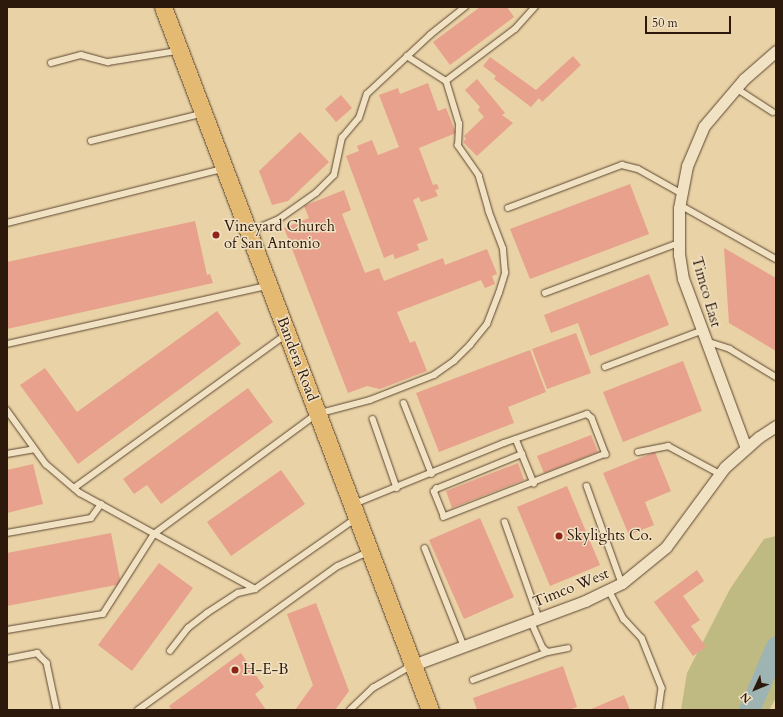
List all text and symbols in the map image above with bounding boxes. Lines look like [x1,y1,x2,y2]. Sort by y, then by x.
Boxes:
scale bar [647,8,733,34]
text: 50 m [652,15,678,31]
place label: Vineyard Church of San Antonio [224,217,335,252]
marker: Vineyard Church of San Antonio [211,230,221,240]
street label: Timco East [687,255,725,329]
street label: Bandera Road [273,314,321,404]
place label: Skylights Co. [567,527,652,545]
marker: Skylights Co. [554,531,564,541]
street label: Timco West [531,565,611,611]
place label: H-E-B [243,661,288,679]
marker: H-E-B [230,665,240,675]
north arrow [735,669,775,709]
text: N [737,689,755,706]

